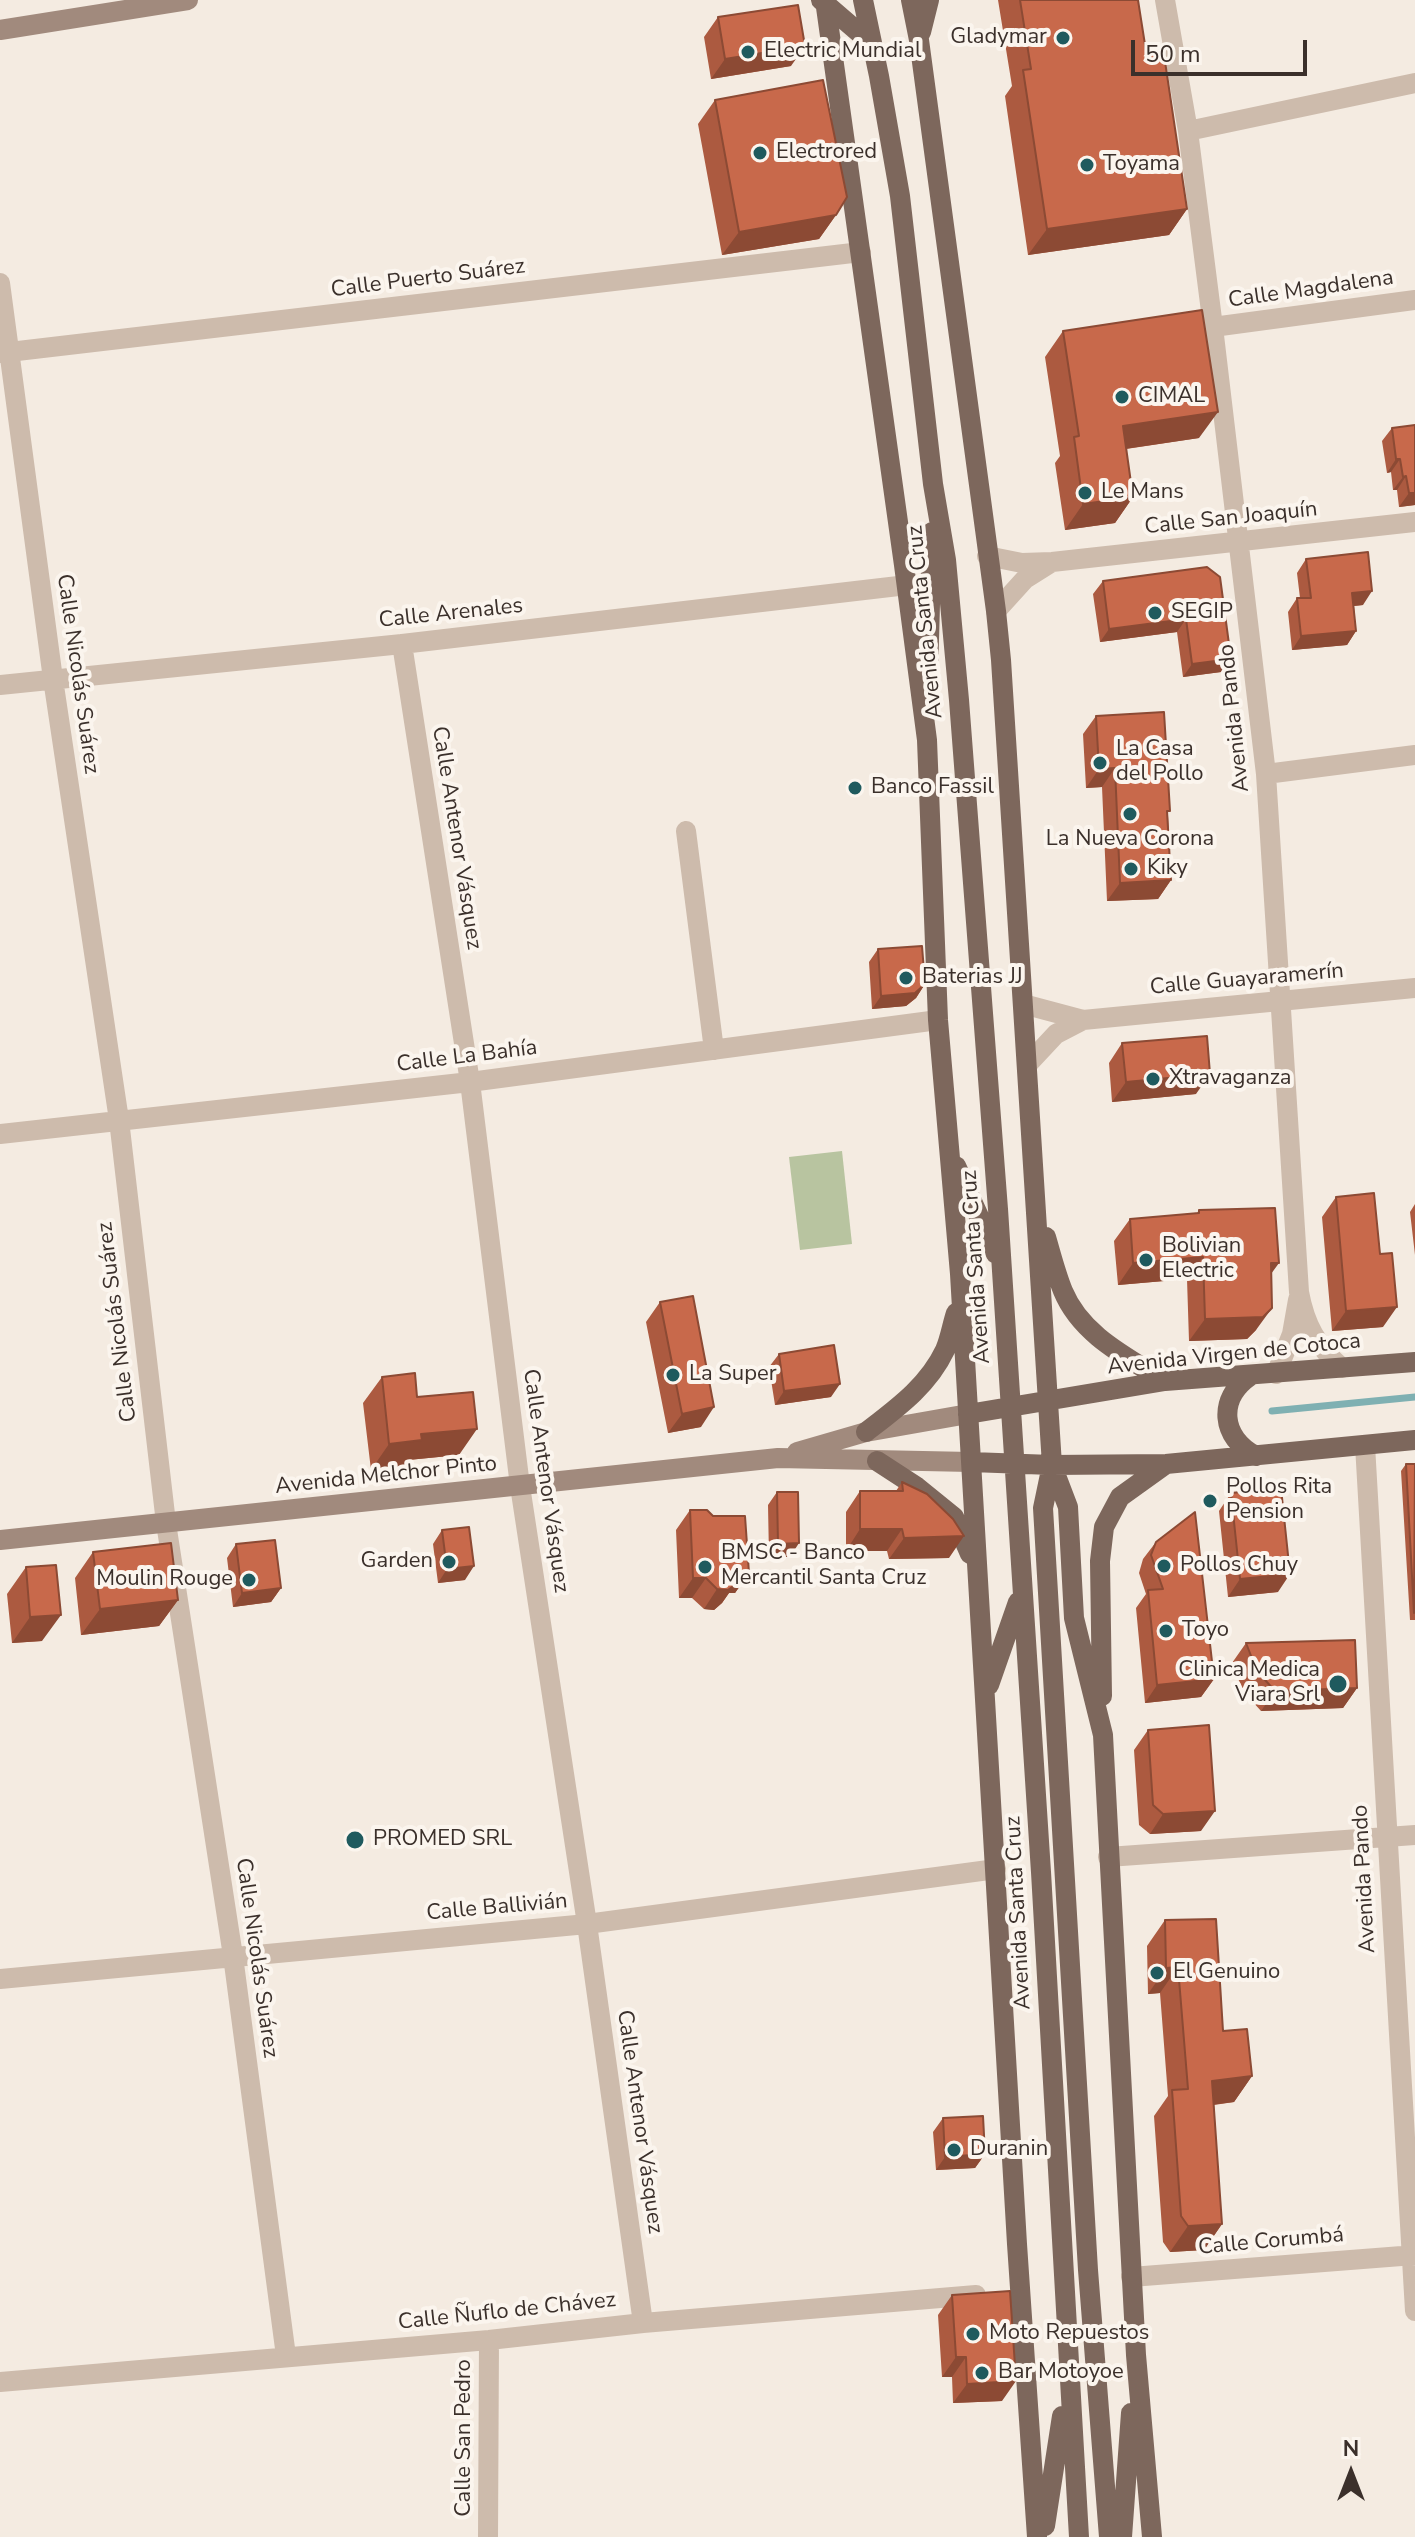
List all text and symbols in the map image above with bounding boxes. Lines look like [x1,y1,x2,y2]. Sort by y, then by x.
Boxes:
scale bar [1135,24,1311,74]
place label: Gladymar [950,25,1047,51]
marker: Gladymar [1054,29,1072,47]
text: 50 m [1145,38,1201,70]
place label: Electric Mundial [764,39,921,65]
marker: Electric Mundial [739,43,757,61]
place label: Electrored [776,140,877,166]
marker: Electrored [751,144,769,162]
place label: Toyama [1103,152,1180,178]
marker: Toyama [1078,156,1096,174]
street label: Calle Puerto Suárez [329,254,527,304]
street label: Calle Magdalena [1227,265,1395,315]
place label: CIMAL [1138,384,1205,410]
marker: CIMAL [1113,388,1131,406]
place label: Le Mans [1101,480,1184,506]
marker: Le Mans [1076,484,1094,502]
street label: Calle San Joaquín [1143,497,1319,541]
street label: Avenida Santa Cruz [903,524,949,720]
street label: Calle Nicolás Suárez [50,572,104,776]
street label: Calle Arenales [378,593,524,635]
place label: SEGIP [1171,600,1233,626]
marker: SEGIP [1146,604,1164,622]
street label: Avenida Pando [1214,643,1256,793]
street label: Calle Antenor Vásquez [425,725,487,951]
place label: La Casa del Pollo [1116,737,1204,788]
marker: La Casa del Pollo [1091,754,1109,772]
place label: Banco Fassil [871,775,994,801]
marker: Banco Fassil [846,779,864,797]
marker: La Nueva Corona [1121,805,1139,823]
place label: La Nueva Corona [1046,827,1214,853]
place label: Kiky [1147,856,1188,882]
marker: Kiky [1122,860,1140,878]
street label: Calle Guayaramerín [1149,958,1345,1002]
place label: Baterias JJ [922,965,1023,991]
marker: Baterias JJ [897,969,915,987]
street label: Calle La Bahía [395,1035,539,1079]
place label: Xtravaganza [1169,1066,1291,1092]
marker: Xtravaganza [1144,1070,1162,1088]
street label: Avenida Santa Cruz [957,1169,997,1365]
street label: Calle Nicolás Suárez [93,1220,143,1424]
place label: Bolivian Electric [1162,1234,1241,1286]
marker: Bolivian Electric [1137,1251,1155,1269]
street label: Avenida Virgen de Cotoca [1106,1329,1362,1381]
place label: La Super [689,1362,777,1388]
marker: La Super [664,1366,682,1384]
street label: Calle Antenor Vásquez [516,1367,574,1595]
street label: Avenida Melchor Pinto [274,1451,498,1501]
place label: Pollos Rita Pension [1226,1475,1332,1526]
marker: Pollos Rita Pension [1201,1492,1219,1510]
place label: BMSC - Banco Mercantil Santa Cruz [721,1541,926,1592]
place label: Garden [361,1549,433,1575]
marker: Garden [440,1553,458,1571]
place label: Pollos Chuy [1180,1553,1298,1579]
marker: Pollos Chuy [1155,1557,1173,1575]
marker: BMSC - Banco Mercantil Santa Cruz [696,1558,714,1576]
place label: Moulin Rouge [96,1567,233,1593]
marker: Moulin Rouge [240,1571,258,1589]
place label: Toyo [1182,1618,1229,1644]
marker: Toyo [1157,1622,1175,1640]
place label: Clinica Medica Viara Srl [1178,1658,1320,1710]
marker: Clinica Medica Viara Srl [1327,1673,1349,1695]
street label: Avenida Pando [1348,1804,1382,1954]
street label: Avenida Santa Cruz [1001,1815,1037,2011]
place label: PROMED SRL [373,1827,512,1853]
marker: PROMED SRL [344,1829,366,1851]
street label: Calle Nicolás Suárez [229,1856,283,2060]
street label: Calle Ballivián [425,1889,569,1927]
place label: El Genuino [1173,1960,1280,1986]
marker: El Genuino [1148,1964,1166,1982]
street label: Calle Antenor Vásquez [610,2008,668,2236]
place label: Duranin [970,2137,1048,2163]
marker: Duranin [945,2141,963,2159]
street label: Calle Corumbá [1197,2222,1345,2262]
street label: Calle Ñuflo de Chávez [397,2287,617,2337]
place label: Moto Repuestos [989,2321,1149,2347]
marker: Moto Repuestos [964,2325,982,2343]
street label: Calle San Pedro [452,2359,478,2517]
place label: Bar Motoyoe [998,2360,1124,2386]
marker: Bar Motoyoe [973,2364,991,2382]
north arrow [1311,2433,1391,2513]
text: N [1343,2434,1359,2464]

